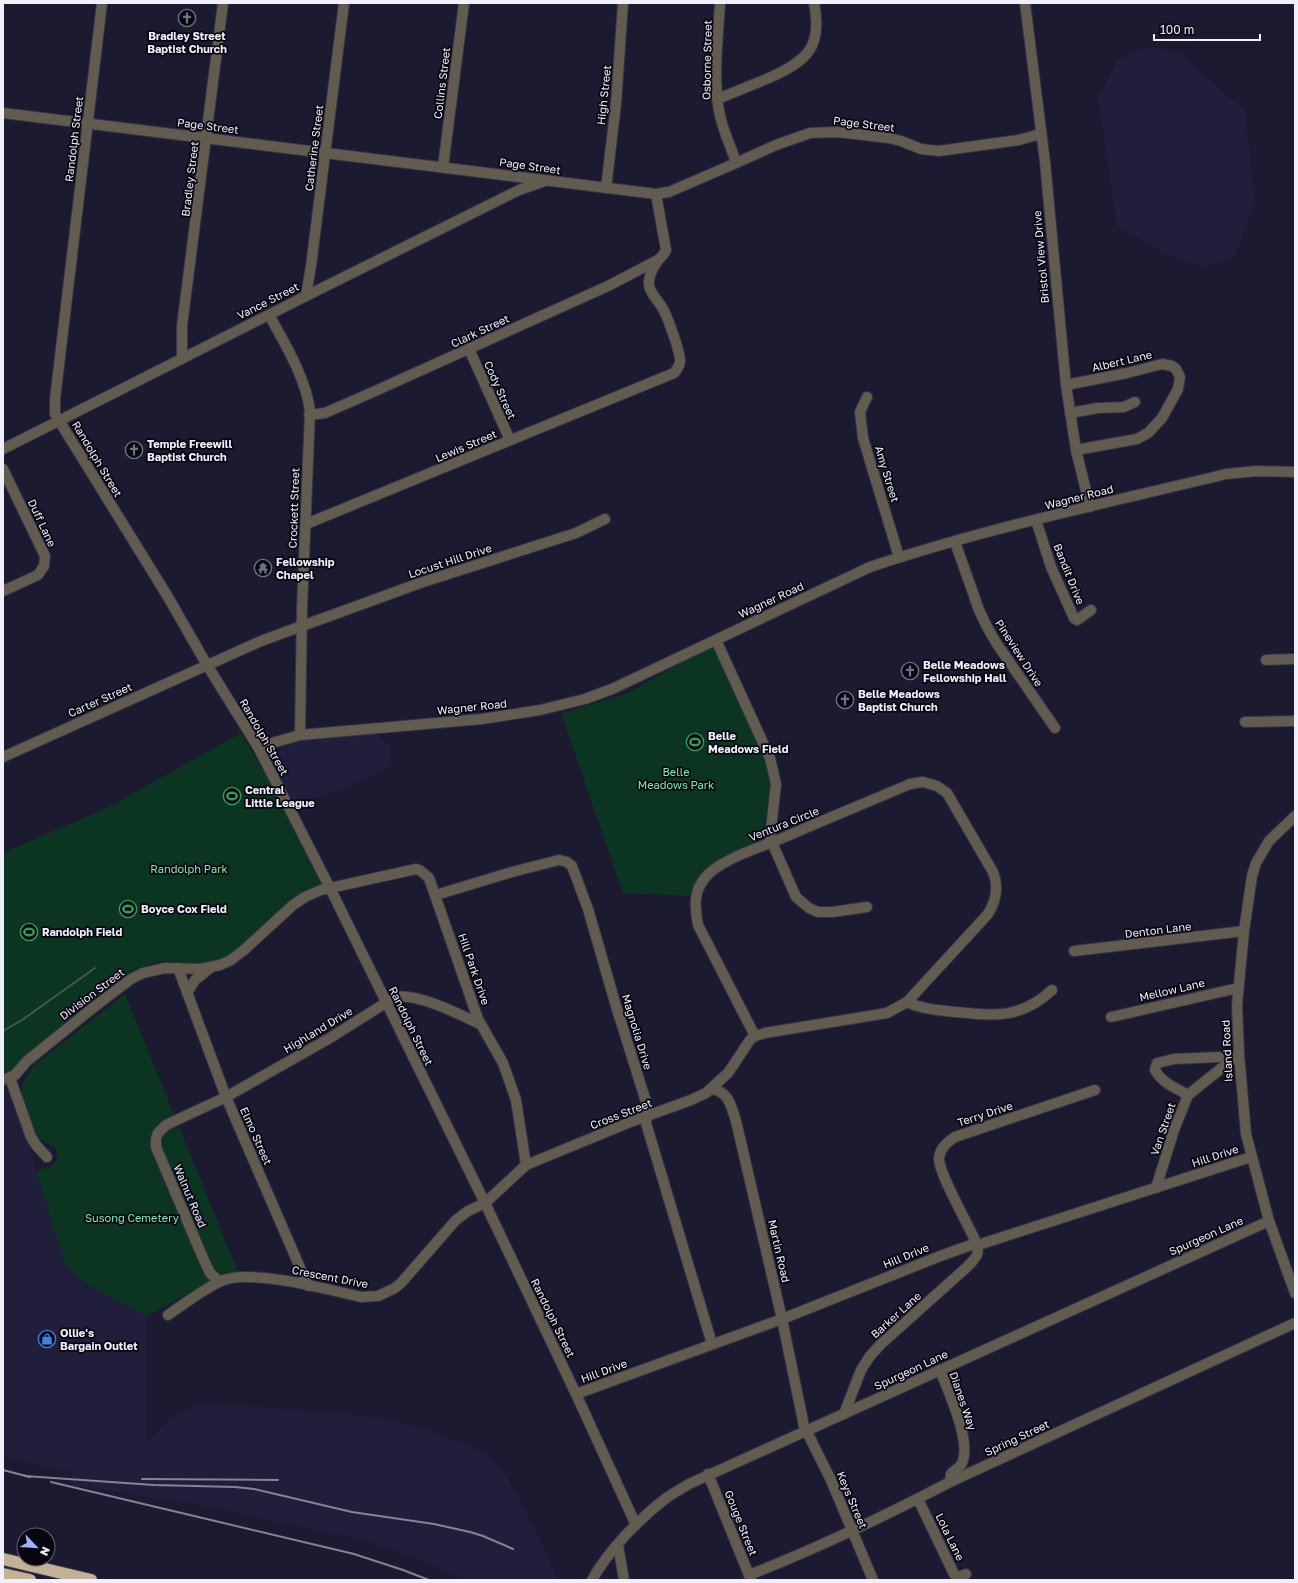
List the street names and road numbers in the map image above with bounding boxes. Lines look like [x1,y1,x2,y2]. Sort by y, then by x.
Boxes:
street label: Osborne Street [699,20,714,100]
street label: Collins Street [431,46,452,119]
street label: High Street [594,64,613,126]
street label: Randolph Street [62,95,85,182]
street label: Catherine Street [302,104,325,192]
street label: Page Street [833,113,896,134]
street label: Page Street [177,115,240,136]
street label: Bradley Street [178,141,201,217]
street label: Page Street [499,155,562,176]
street label: Bristol View Drive [1030,210,1051,304]
street label: Vance Street [235,279,301,322]
street label: Clark Street [448,311,511,350]
street label: Albert Lane [1091,347,1153,374]
street label: Cody Street [482,359,519,421]
street label: Randolph Street [70,419,125,499]
street label: Lewis Street [433,427,498,464]
street label: Amy Street [873,444,902,504]
street label: Crockett Street [286,467,301,549]
street label: Wagner Road [1043,482,1115,511]
street label: Duff Lane [26,497,59,549]
street label: Locust Hill Drive [407,541,493,580]
street label: Bandit Drive [1051,541,1088,606]
street label: Wagner Road [736,579,805,620]
street label: Pineview Drive [993,617,1046,689]
street label: Carter Street [66,680,134,719]
street label: Randolph Street [237,696,292,777]
street label: Wagner Road [436,696,508,717]
street label: Ventura Circle [747,804,821,843]
street label: Denton Lane [1124,919,1192,940]
street label: Hill Park Drive [456,931,493,1006]
street label: Division Street [57,965,126,1022]
street label: Mellow Lane [1138,976,1206,1003]
street label: Randolph Street [387,984,436,1067]
street label: Magnolia Drive [620,992,655,1071]
street label: Highland Drive [281,1004,355,1055]
street label: Island Road [1218,1020,1235,1082]
street label: Cross Street [588,1096,654,1131]
street label: Terry Drive [956,1098,1014,1129]
street label: Van Street [1147,1101,1178,1157]
street label: Elmo Street [238,1105,275,1167]
street label: Hill Drive [1190,1142,1240,1169]
street label: Walnut Road [171,1162,210,1229]
street label: Spurgeon Lane [1167,1213,1245,1258]
street label: Martin Road [766,1218,793,1284]
street label: Hill Drive [881,1240,931,1271]
street label: Crescent Drive [291,1263,369,1290]
street label: Randolph Street [529,1276,578,1359]
street label: Barker Lane [868,1289,923,1341]
street label: Spurgeon Lane [872,1347,950,1392]
street label: Hill Drive [579,1356,629,1385]
street label: Dianes Way [947,1370,980,1432]
street label: Spring Street [982,1417,1051,1458]
street label: Keys Street [835,1469,870,1530]
street label: Gouge Street [722,1488,761,1557]
street label: Lola Lane [933,1511,967,1563]

